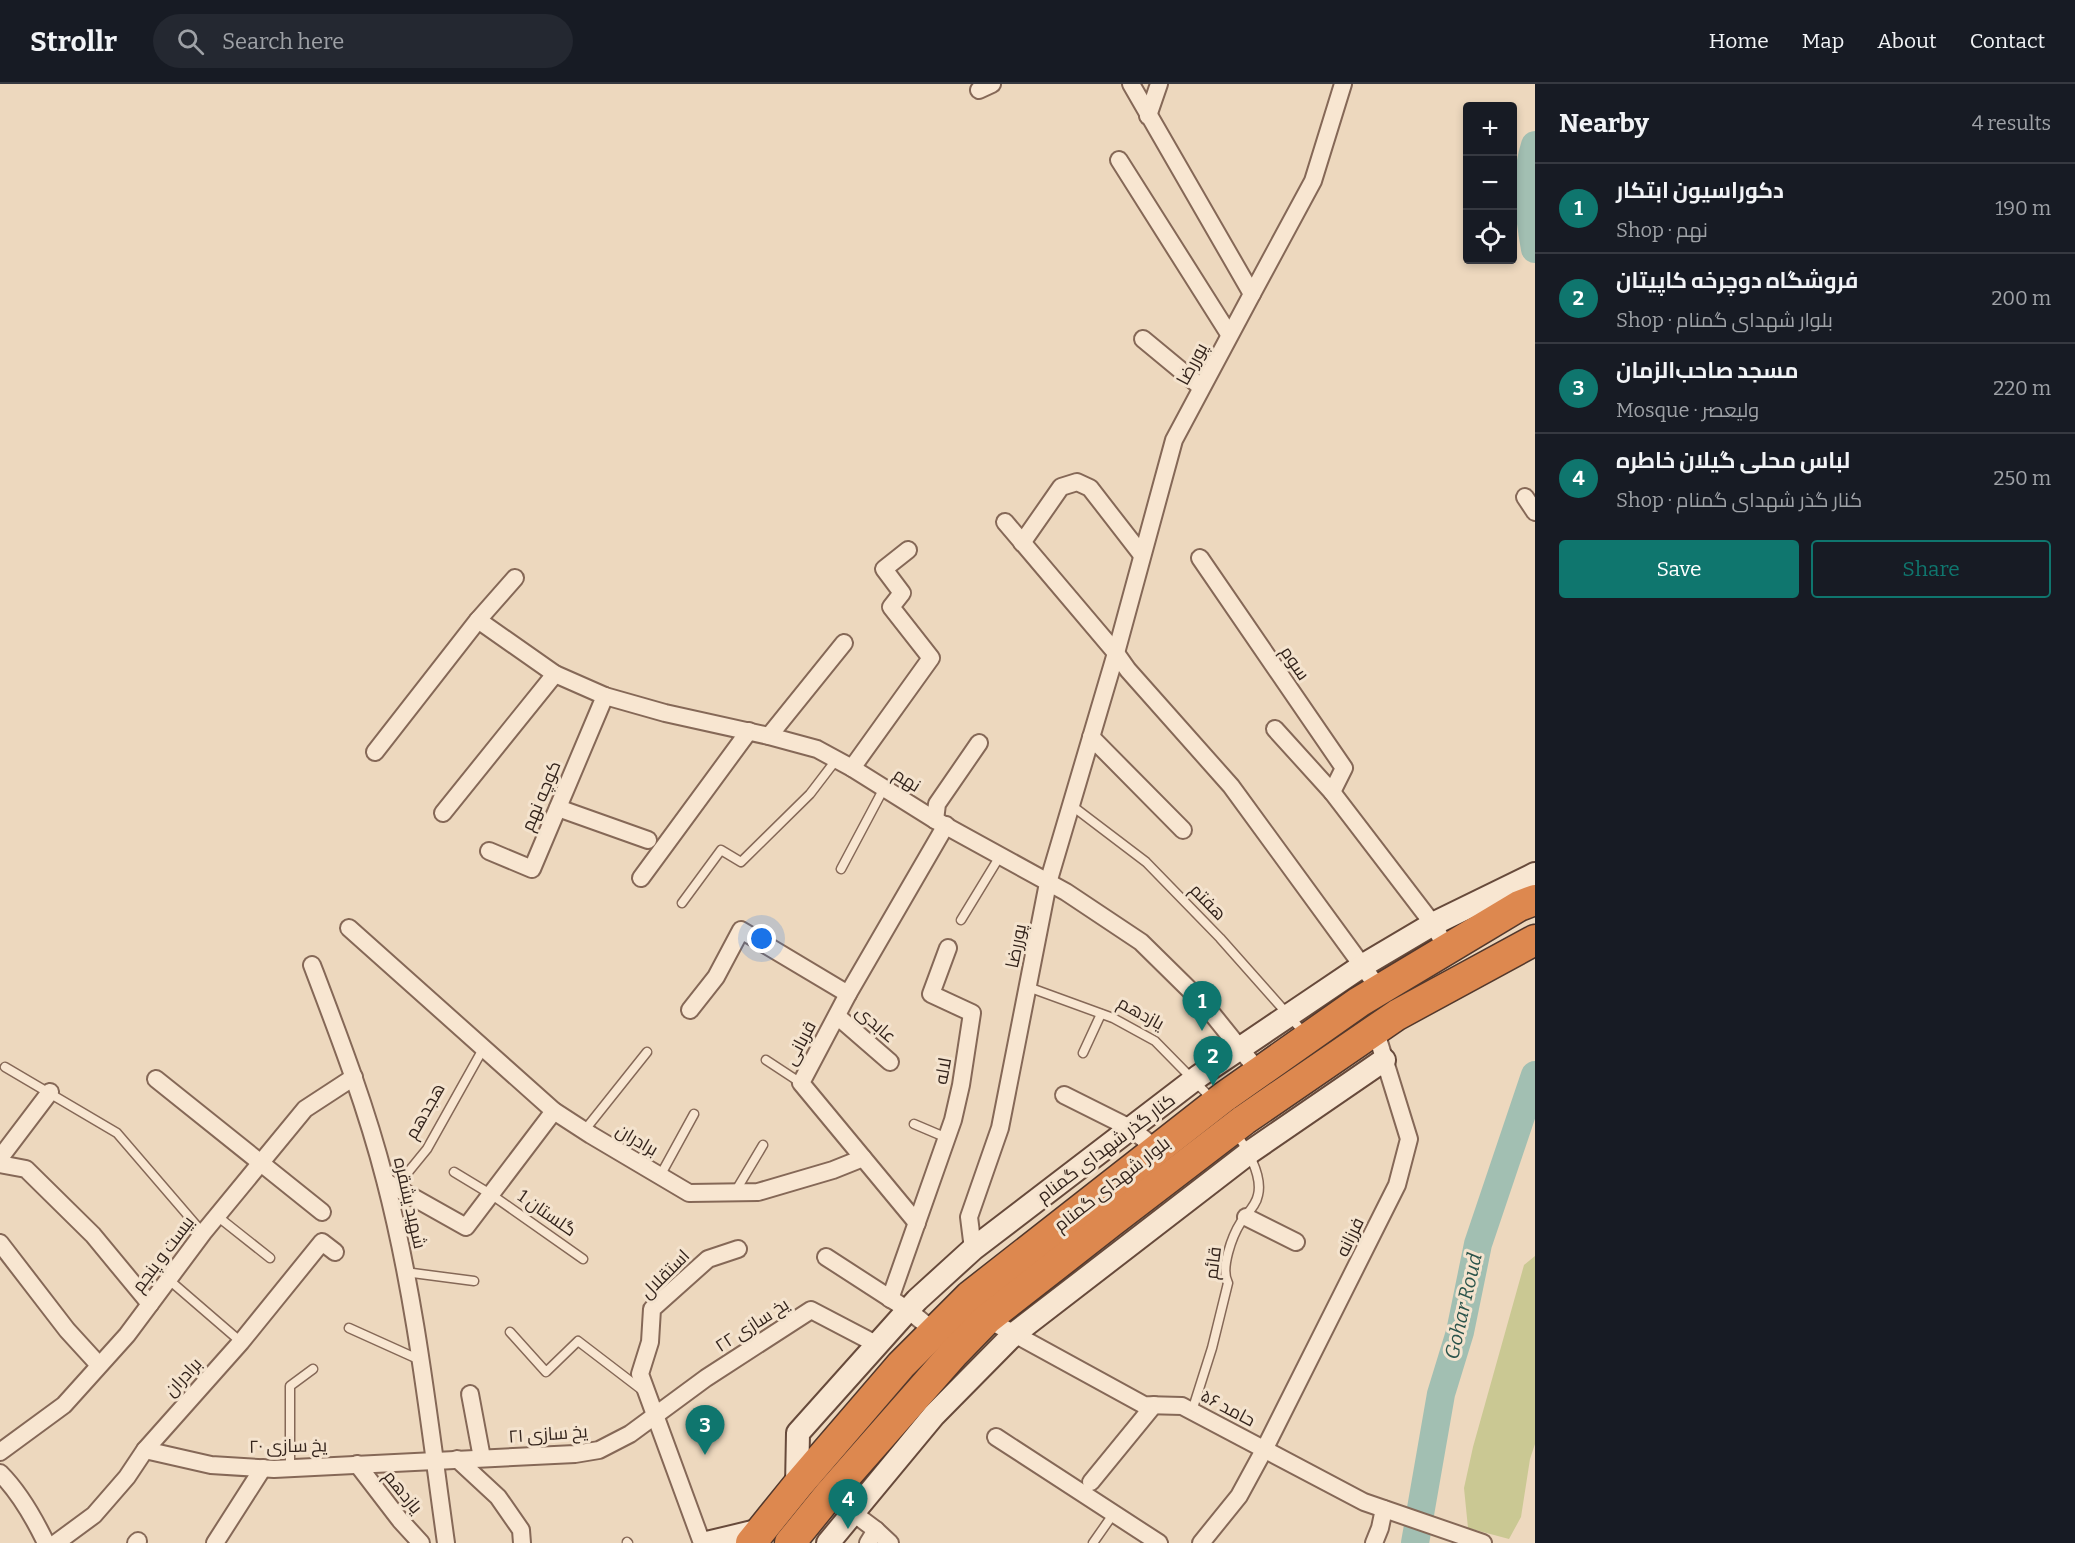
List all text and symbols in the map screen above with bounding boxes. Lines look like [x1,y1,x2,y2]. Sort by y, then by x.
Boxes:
search box [153,14,573,68]
text: Strollr [30,25,117,58]
icon: search [174,25,207,58]
text: Search here [222,28,344,55]
text: Home [1709,28,1769,54]
text: Map [1802,28,1844,54]
text: About [1877,28,1937,54]
text: Contact [1970,28,2045,54]
map controls [1463,102,1517,264]
button: + [1463,102,1517,156]
text: Nearby [1559,108,1649,139]
text: 4 results [1972,111,2051,135]
button: − [1463,156,1517,210]
text: دکوراسیون ابتکار [1616,177,1784,204]
text: 1 [1574,196,1583,220]
text: 190 m [1995,196,2051,220]
button: locate [1463,210,1517,264]
text: Shop · نهم [1616,218,1708,242]
text: فروشگاه دوچرخه کاپیتان [1616,267,1858,294]
text: 2 [1573,286,1584,310]
text: 200 m [1991,286,2051,310]
text: Shop · بلوار شهدای گمنام [1616,308,1833,332]
street label: پوررضا [1172,339,1213,389]
text: مسجد صاحب‌الزمان [1616,357,1798,384]
text: 3 [1573,376,1584,400]
text: 220 m [1993,376,2051,400]
text: Mosque · ولیعصر [1616,398,1759,422]
text: لباس محلی گیلان خاطره [1616,447,1850,474]
text: 4 [1572,466,1585,490]
text: 250 m [1994,466,2051,490]
text: Shop · کنار گذر شهدای گمنام [1616,488,1862,512]
button: Save [1559,540,1799,598]
button: Share [1811,540,2051,598]
street label: سوم [1275,642,1314,685]
street label: کوچه نهم [516,758,567,835]
street label: نهم [889,763,925,798]
street label: هفتم [1184,879,1231,926]
street label: پوررضا [1001,922,1032,970]
your location [747,924,776,953]
pin: 1 [1182,982,1222,1031]
street label: یازدهم [1113,991,1168,1036]
street label: عابدی [851,1000,901,1048]
street label: قربانی [779,1017,821,1069]
pin: 2 [1194,1036,1232,1086]
street label: لاله [930,1056,956,1086]
street label: هجدهم [400,1079,451,1143]
street label: کنار گذر شهدای گمنام [1033,1089,1180,1208]
street label: برادران [612,1119,662,1161]
street label: بلوار شهدای گمنام [1050,1132,1175,1237]
street label: شهید یشقره [389,1155,431,1251]
street label: گلستان 1 [513,1185,581,1241]
street label: بیست و پنجم [127,1211,200,1297]
street label: فرزانه [1331,1214,1369,1260]
street label: استقلال [636,1245,694,1303]
street label: قائم [1200,1245,1227,1281]
water label: Gohar Roud [1439,1250,1487,1361]
street label: یخ سازی ۲۲ [711,1293,794,1358]
street label: برادران [160,1353,206,1401]
street label: حامد ۵۶ [1197,1385,1259,1431]
pin: 3 [686,1406,724,1455]
street label: یخ سازی ۲۱ [508,1420,589,1449]
street label: یخ سازی ۲۰ [249,1434,328,1459]
street label: یازدهم [378,1466,427,1519]
pin: 4 [828,1480,868,1529]

